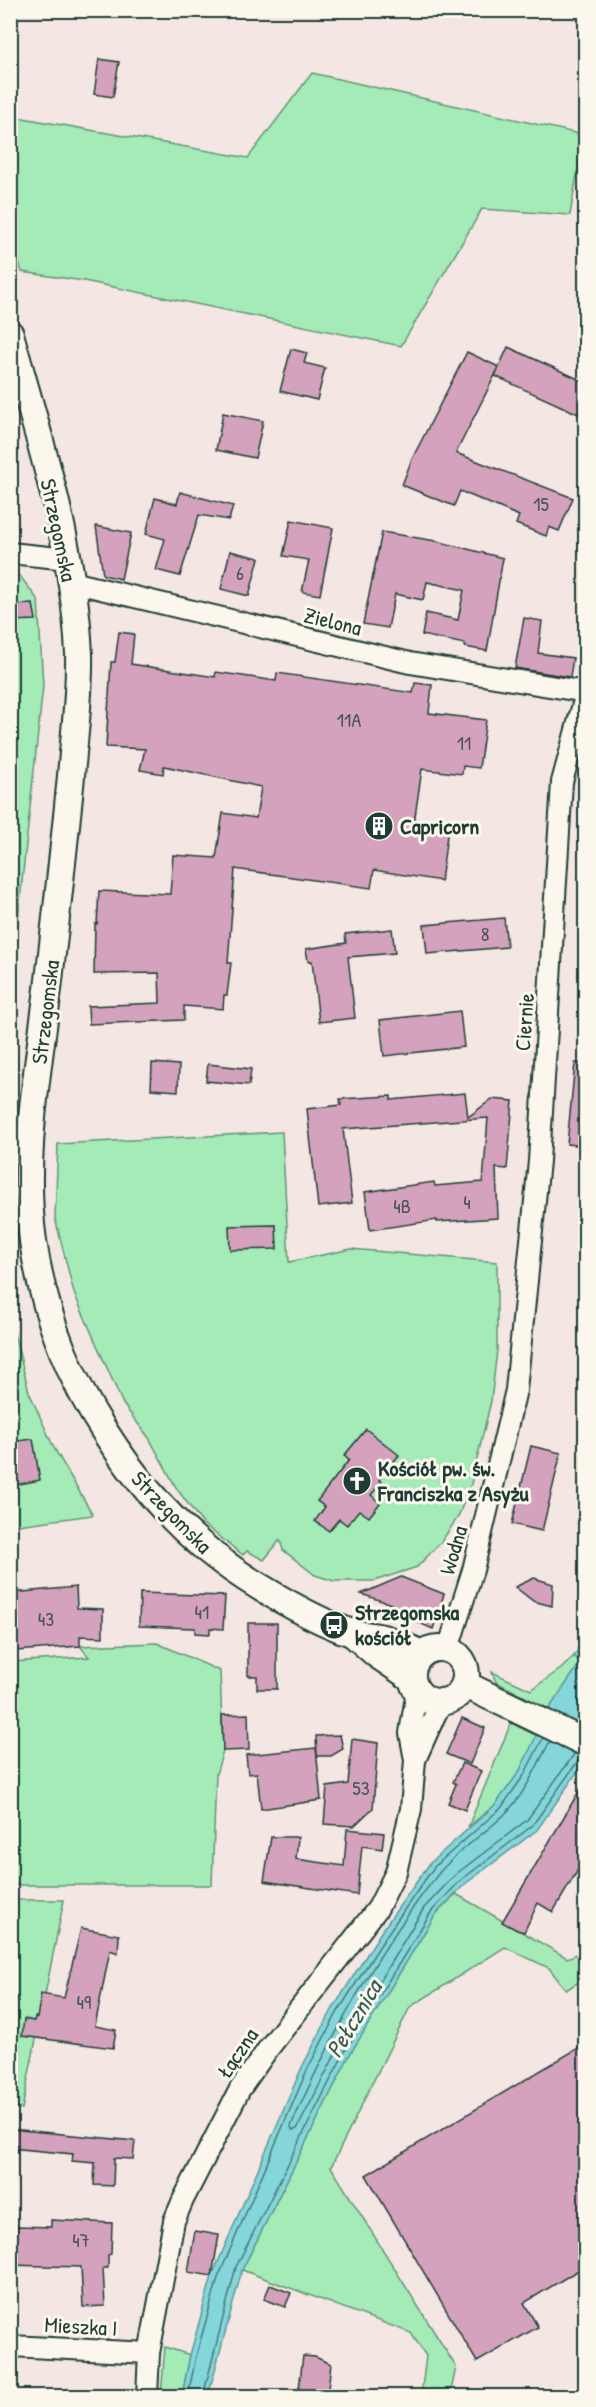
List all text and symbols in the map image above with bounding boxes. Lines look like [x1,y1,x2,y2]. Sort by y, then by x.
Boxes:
street label: Strzegomska [34,476,85,584]
house number: 15 [533,490,549,517]
house number: 6 [236,559,244,586]
street label: Zielona [301,599,365,643]
house number: 11A [337,706,361,733]
house number: 11 [457,729,471,756]
building icon: Capricorn [363,810,395,842]
place label: Capricorn [400,811,479,842]
house number: 8 [481,920,489,947]
street label: Strzegomska [24,958,66,1066]
street label: Ciernie [507,992,541,1052]
house number: 4 [463,1188,471,1215]
house number: 4B [393,1192,411,1219]
place label: Kościół pw. św. Franciszka z Asyżu [377,1453,529,1509]
street label: Strzegomska [125,1464,219,1560]
church icon: Kościół pw. św. Franciszka z Asyżu [341,1465,373,1497]
street label: Wodna [432,1522,474,1578]
place label: Strzegomska kościół [355,1597,460,1652]
house number: 41 [195,1598,209,1625]
house number: 43 [38,1605,54,1632]
bus stop icon: Strzegomska kościół [318,1609,350,1641]
house number: 53 [352,1774,370,1801]
water label: Pełcznica [318,1972,390,2063]
house number: 49 [77,1988,91,2015]
street label: Łączna [209,2021,265,2084]
house number: 47 [72,2226,90,2253]
street label: Mieszka I [44,2309,118,2343]

